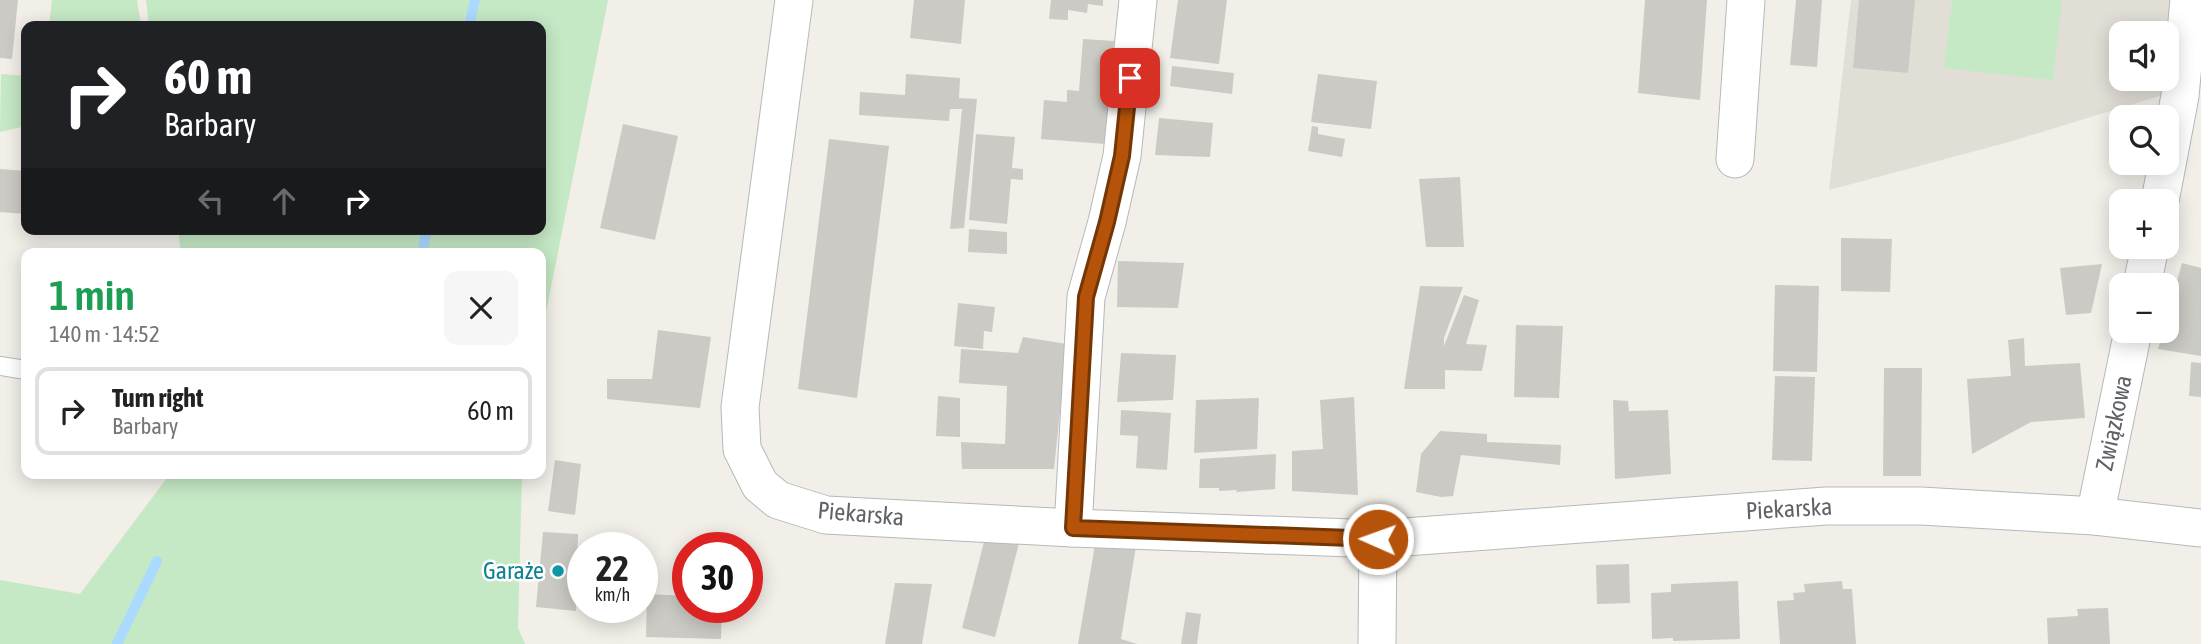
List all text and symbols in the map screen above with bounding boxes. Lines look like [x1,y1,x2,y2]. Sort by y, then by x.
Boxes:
map controls [2109,21,2179,343]
button: sound [2109,21,2179,91]
text: 60 m [164,48,252,104]
pin [1100,48,1160,108]
icon: right [49,49,140,140]
icon: arrive [1111,59,1149,97]
button: search [2109,105,2179,175]
text: Barbary [164,106,256,143]
icon: left [192,182,230,220]
icon: ahead [265,182,303,220]
icon: right [338,182,376,220]
button: + [2109,189,2179,259]
text: 1 min [49,271,135,319]
button: close [444,271,518,345]
button: − [2109,273,2179,343]
text: 140 m · 14:52 [49,321,160,347]
street label: Związkowa [2090,373,2137,473]
text: Turn right [112,383,203,413]
icon: right [53,392,91,430]
text: 60 m [467,396,514,426]
text: Barbary [112,413,178,439]
street label: Piekarska [1745,493,1833,524]
street label: Piekarska [817,496,905,531]
position arrow [1341,502,1415,576]
speed limit sign: 30 [672,532,763,623]
text: 22 [596,548,629,588]
place label: Garaże [483,557,544,584]
marker: Garaże [550,563,566,579]
text: km/h [595,584,630,605]

